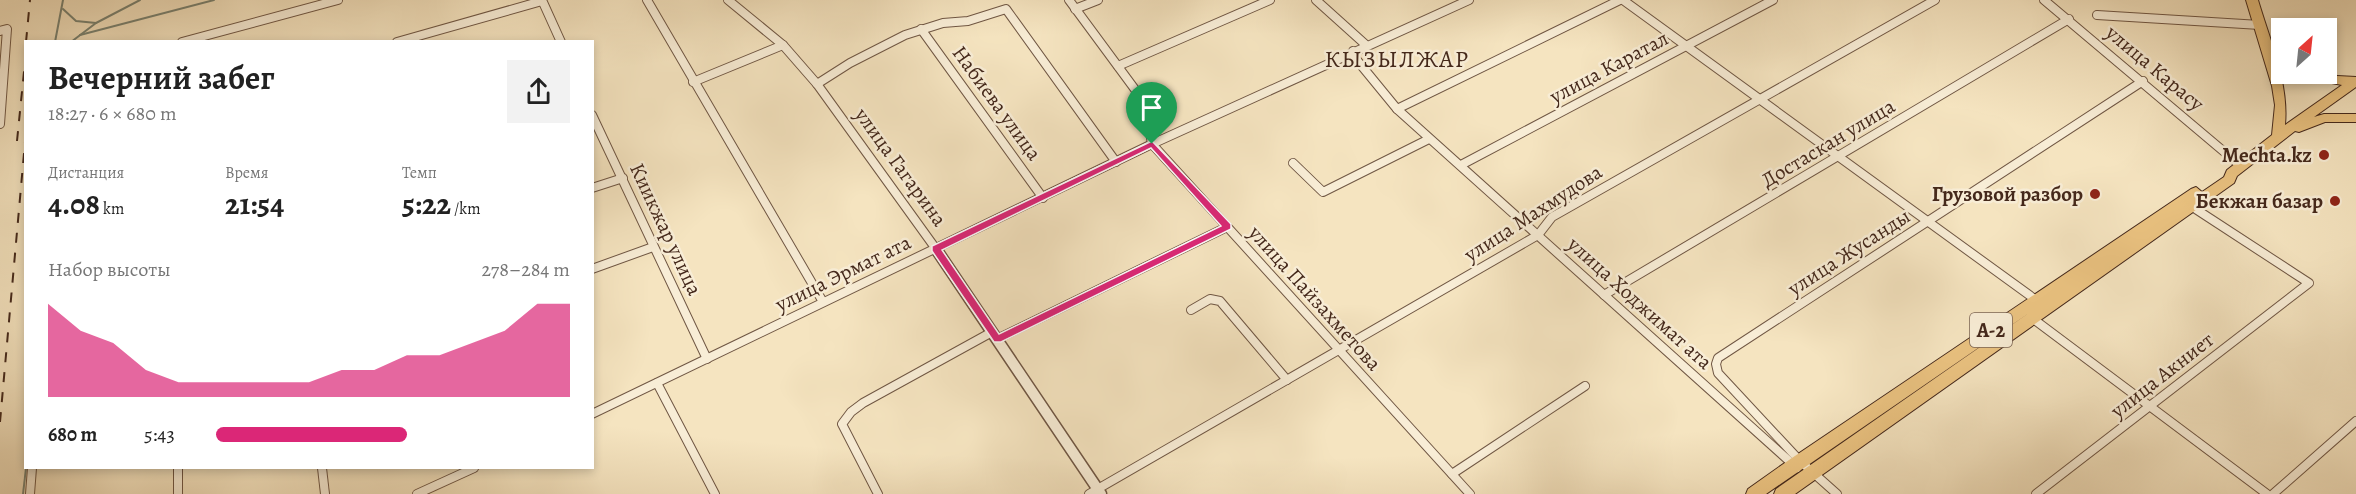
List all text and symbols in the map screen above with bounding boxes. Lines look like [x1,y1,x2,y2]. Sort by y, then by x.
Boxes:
street label: улица Карасу [2099,18,2210,118]
north arrow [2271,18,2337,84]
map controls [2271,18,2337,84]
street label: улица Каратал [1544,24,1673,111]
street label: Набиева улица [946,40,1048,166]
district label: КЫЗЫЛЖАР [1325,43,1469,75]
text: Вечерний забег [48,55,275,100]
button: share [507,60,570,123]
pin [1126,82,1177,144]
icon: arrive [1135,91,1168,124]
street label: Достаскан улица [1756,92,1900,194]
text: 18:27 · 6 × 680 m [48,100,177,127]
street label: улица Гагарина [848,101,954,232]
place label: Mechta.kz [2222,141,2312,169]
marker: Mechta.kz [2317,148,2331,162]
street label: Киикжар улица [623,158,709,300]
street label: улица Махмудова [1458,158,1608,269]
text: Дистанция [48,162,124,184]
text: Время [225,162,269,184]
text: Темп [402,162,437,184]
place label: Грузовой разбор [1932,180,2083,208]
text: 4.08 [48,184,100,224]
text: 21:54 [225,184,284,224]
text: 5:22 [402,184,451,224]
marker: Грузовой разбор [2088,187,2102,201]
place label: Бекжан базар [2196,187,2323,215]
marker: Бекжан базар [2328,194,2342,208]
text: km [100,198,124,220]
text: /km [451,198,481,220]
street label: улица Жусанды [1782,202,1916,303]
street label: улица Пайзахметова [1242,219,1388,377]
street label: улица Эрмат ата [770,228,916,318]
street label: улица Ходжимат ата [1561,230,1719,376]
text: Набор высоты [48,256,171,283]
text: 278–284 m [481,256,570,283]
road number: A-2 [1970,313,2012,347]
street label: улица Акниет [2104,326,2219,425]
text: 680 m [48,421,97,448]
text: 5:43 [144,421,175,448]

